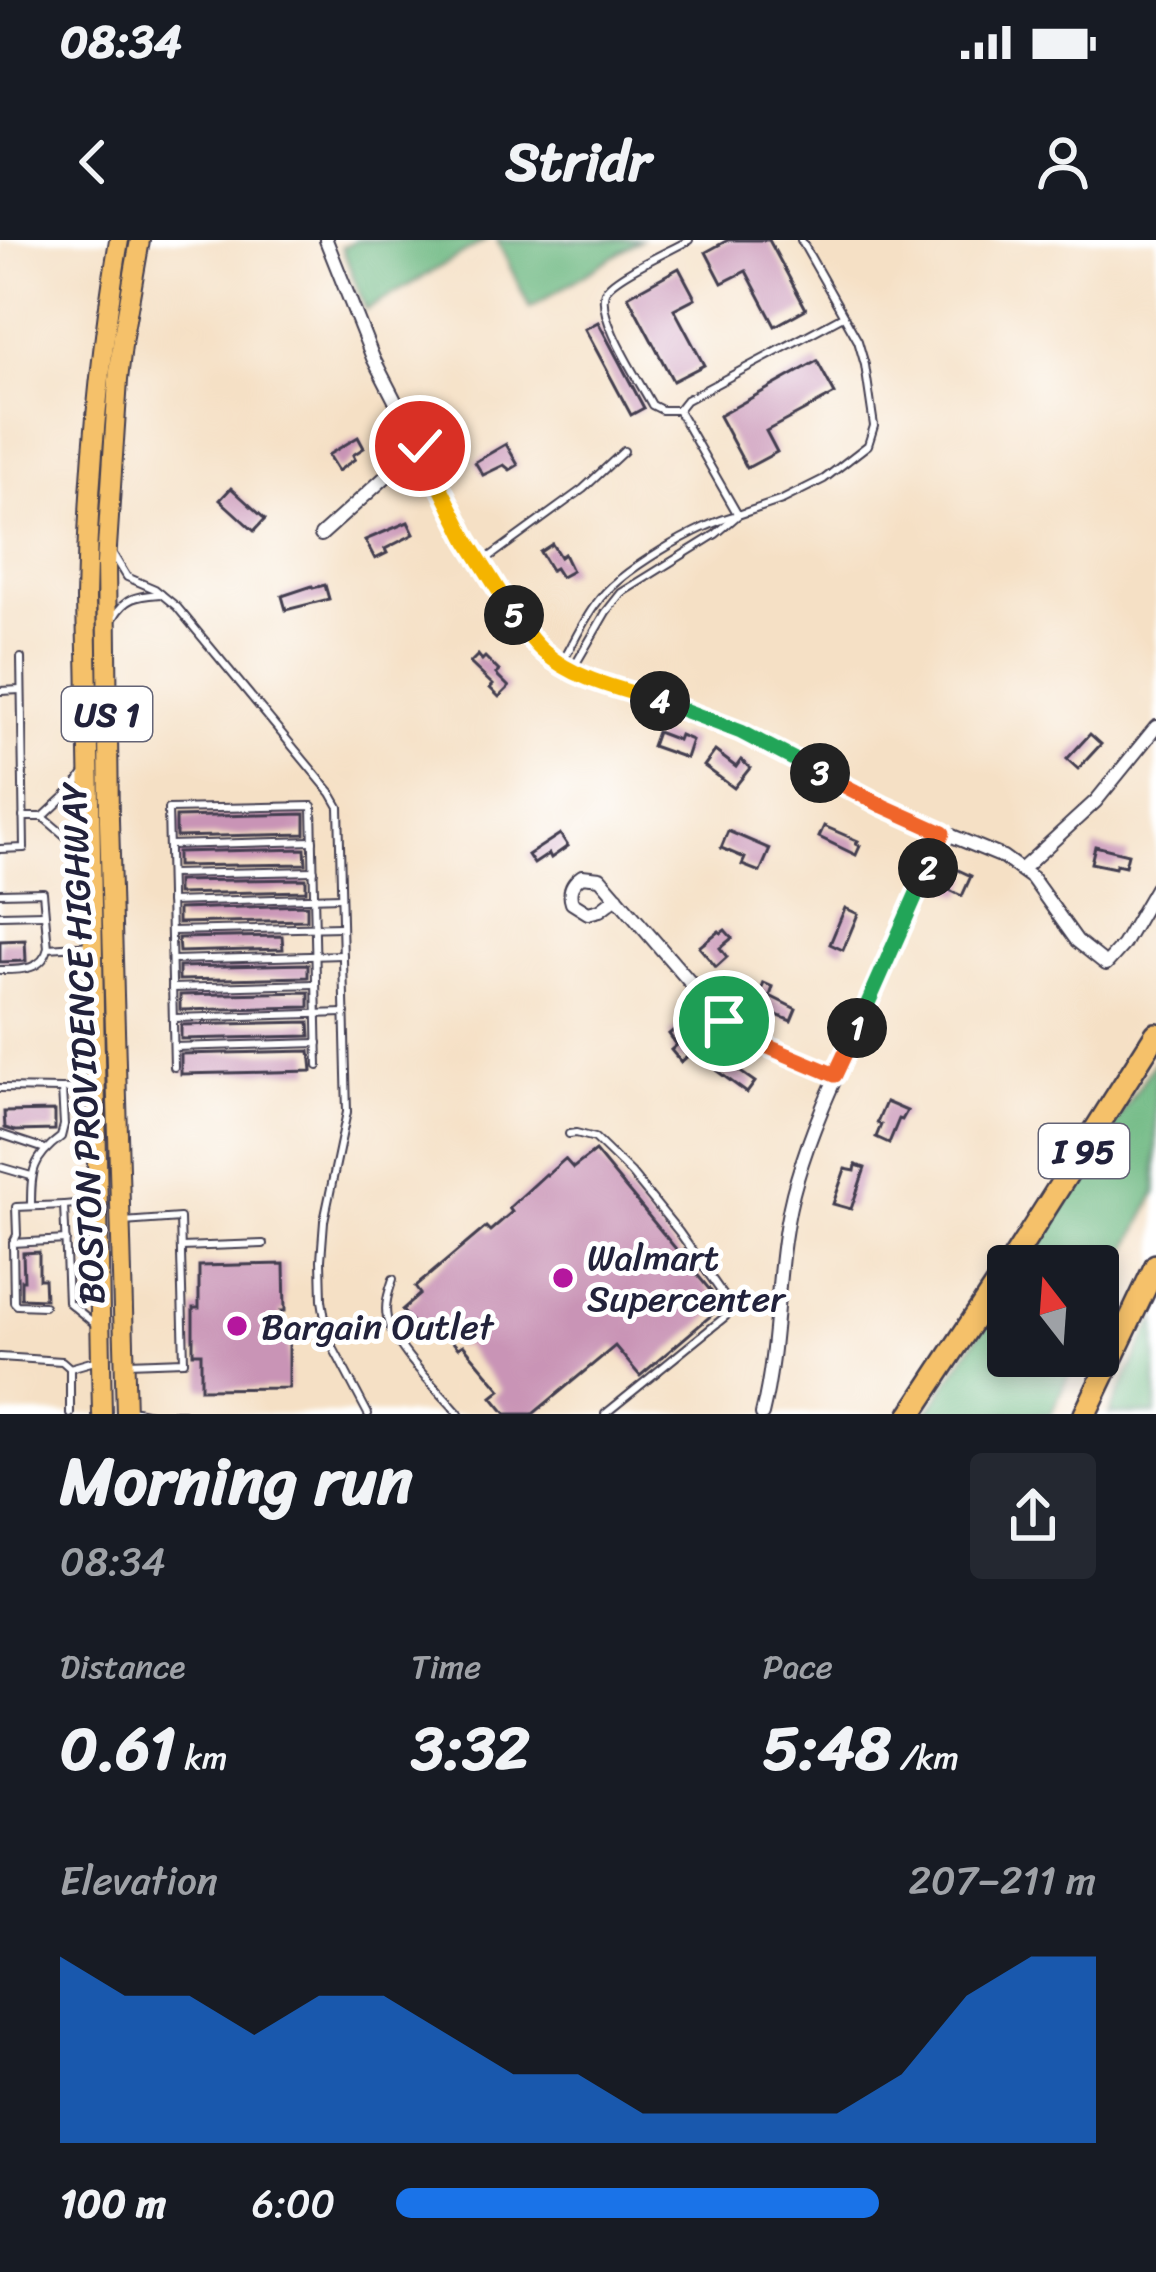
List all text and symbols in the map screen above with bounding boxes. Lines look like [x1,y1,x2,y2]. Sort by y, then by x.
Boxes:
text: 08:34 [60,2,182,82]
text: Stridr [505,114,651,210]
icon: back [60,129,126,195]
icon: person [1030,129,1096,195]
pin [369,395,471,497]
icon: check [387,413,453,479]
pin: 5 [484,585,544,645]
text: 5 [504,586,524,644]
pin: 4 [630,671,690,731]
text: 4 [650,672,670,730]
road number: US 1 [62,687,152,741]
pin: 3 [790,743,850,803]
text: 3 [811,744,829,802]
street label: BOSTON PROVIDENCE HIGHWAY [42,779,124,1306]
pin: 2 [898,838,958,898]
text: 2 [918,839,938,897]
pin [673,970,775,1072]
icon: arrive [691,988,757,1054]
pin: 1 [827,998,887,1058]
text: 1 [850,999,864,1057]
road number: I 95 [1039,1124,1129,1178]
place label: Walmart Supercenter [587,1226,787,1331]
north arrow [987,1245,1119,1377]
map controls [987,1245,1119,1377]
marker: Walmart Supercenter [550,1265,576,1291]
place label: Bargain Outlet [261,1295,495,1359]
marker: Bargain Outlet [224,1313,250,1339]
text: Morning run [60,1423,413,1540]
button: share [970,1453,1096,1579]
text: 08:34 [60,1527,166,1596]
text: Distance [60,1638,185,1696]
text: Time [411,1638,481,1696]
text: Pace [763,1638,833,1696]
text: 0.61 [60,1696,176,1802]
text: 3:32 [411,1696,530,1802]
text: 5:48 [763,1696,891,1802]
text: km [176,1729,227,1787]
text: /km [891,1729,959,1787]
text: Elevation [60,1846,218,1915]
text: 207–211 m [908,1846,1096,1915]
text: 100 m [60,2169,166,2238]
text: 6:00 [252,2169,335,2238]

